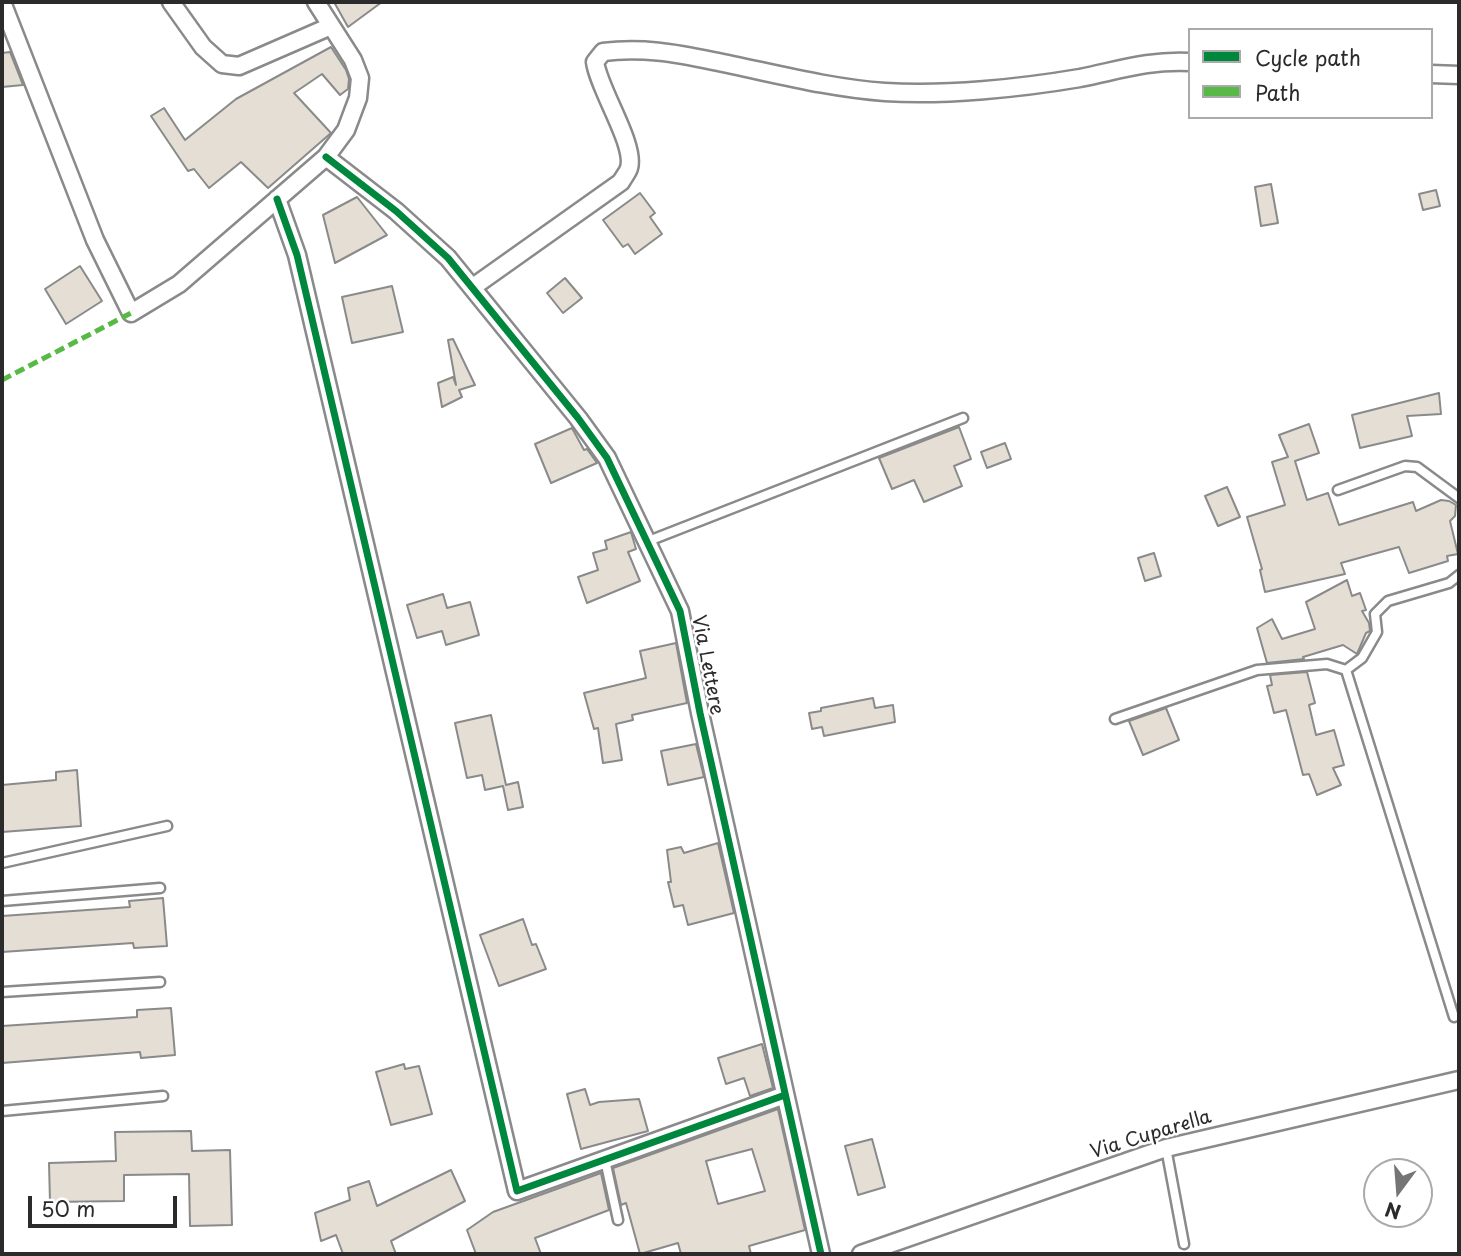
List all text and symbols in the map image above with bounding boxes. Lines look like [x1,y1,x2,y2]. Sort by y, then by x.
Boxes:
legend [1188,28,1433,119]
text: Cycle path [1255,41,1361,73]
text: Path [1255,76,1300,108]
street label: Via Lettere [686,613,728,717]
street label: Via Cuparella [1088,1106,1214,1164]
north arrow [1363,1158,1433,1228]
scale bar [32,1182,180,1226]
text: 50 m [41,1192,95,1224]
text: N [1382,1196,1404,1227]

